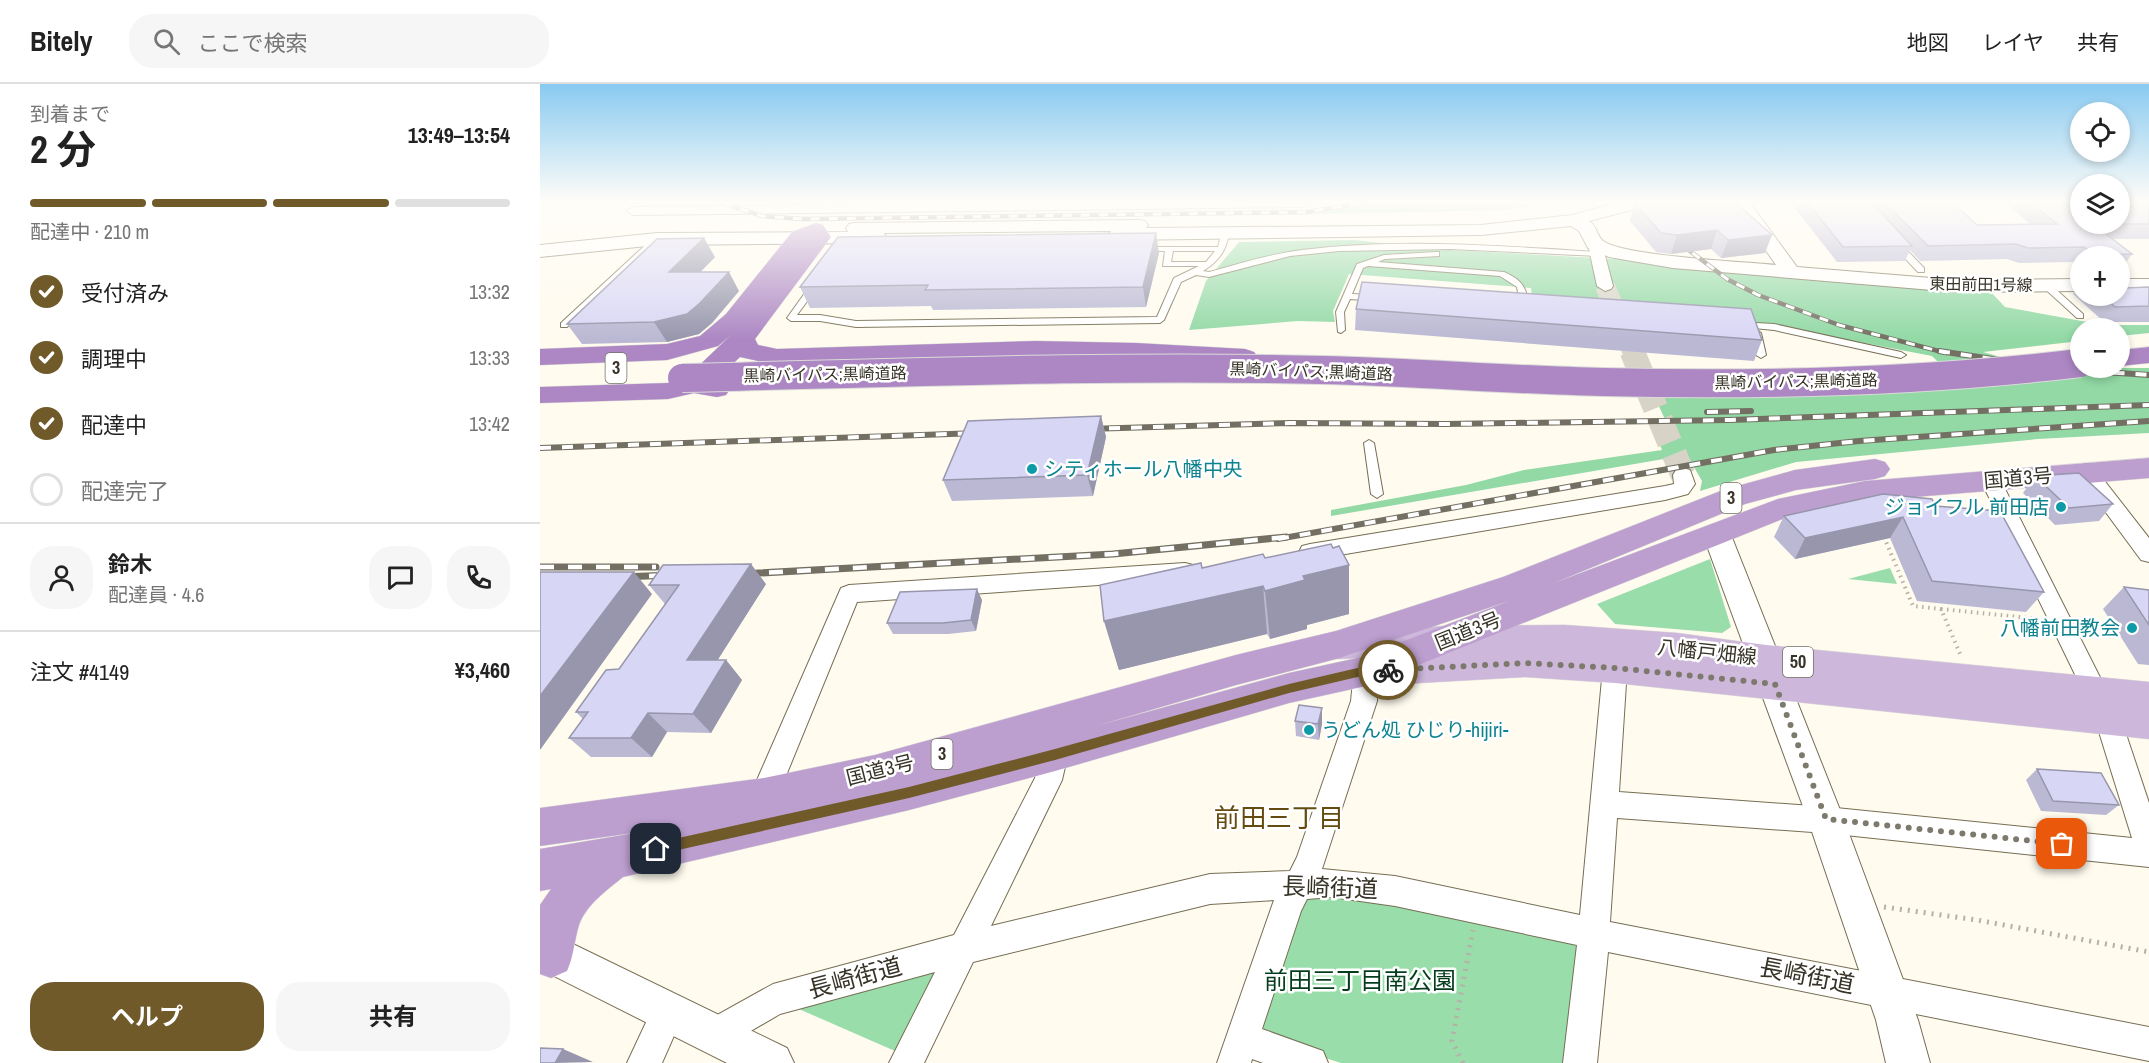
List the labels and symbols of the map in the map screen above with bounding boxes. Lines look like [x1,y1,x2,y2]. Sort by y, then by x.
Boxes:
street label: 東田前田1号線 [1929,272,2033,296]
road number: 3 [606,353,626,383]
street label: 黒崎バイパス;黒崎道路 [1229,357,1393,385]
street label: 黒崎バイパス;黒崎道路 [743,362,907,386]
street label: 黒崎バイパス;黒崎道路 [1714,369,1878,393]
place label: シティホール八幡中央 [1044,455,1243,482]
street label: 国道3号 [1982,461,2054,494]
marker: シティホール八幡中央 [1025,462,1039,476]
road number: 3 [1720,483,1742,513]
place label: ジョイフル 前田店 [1884,493,2049,520]
marker: ジョイフル 前田店 [2054,500,2068,514]
street label: 国道3号 [1431,605,1505,656]
place label: 八幡前田教会 [2000,614,2120,641]
marker: 八幡前田教会 [2125,621,2139,635]
street label: 八幡戸畑線 [1656,633,1758,670]
courier [1358,640,1418,700]
road number: 50 [1783,647,1813,677]
place label: うどん処 ひじり-hijiri- [1321,716,1509,743]
marker: うどん処 ひじり-hijiri- [1302,723,1316,737]
road number: 3 [932,739,952,769]
street label: 国道3号 [843,748,917,791]
district label: 前田三丁目 [1214,800,1344,835]
pin [2036,818,2087,869]
pin [630,823,681,874]
street label: 長崎街道 [1282,869,1379,905]
street label: 長崎街道 [804,949,905,1005]
street label: 長崎街道 [1757,950,1857,1000]
park label: 前田三丁目南公園 [1264,964,1456,996]

